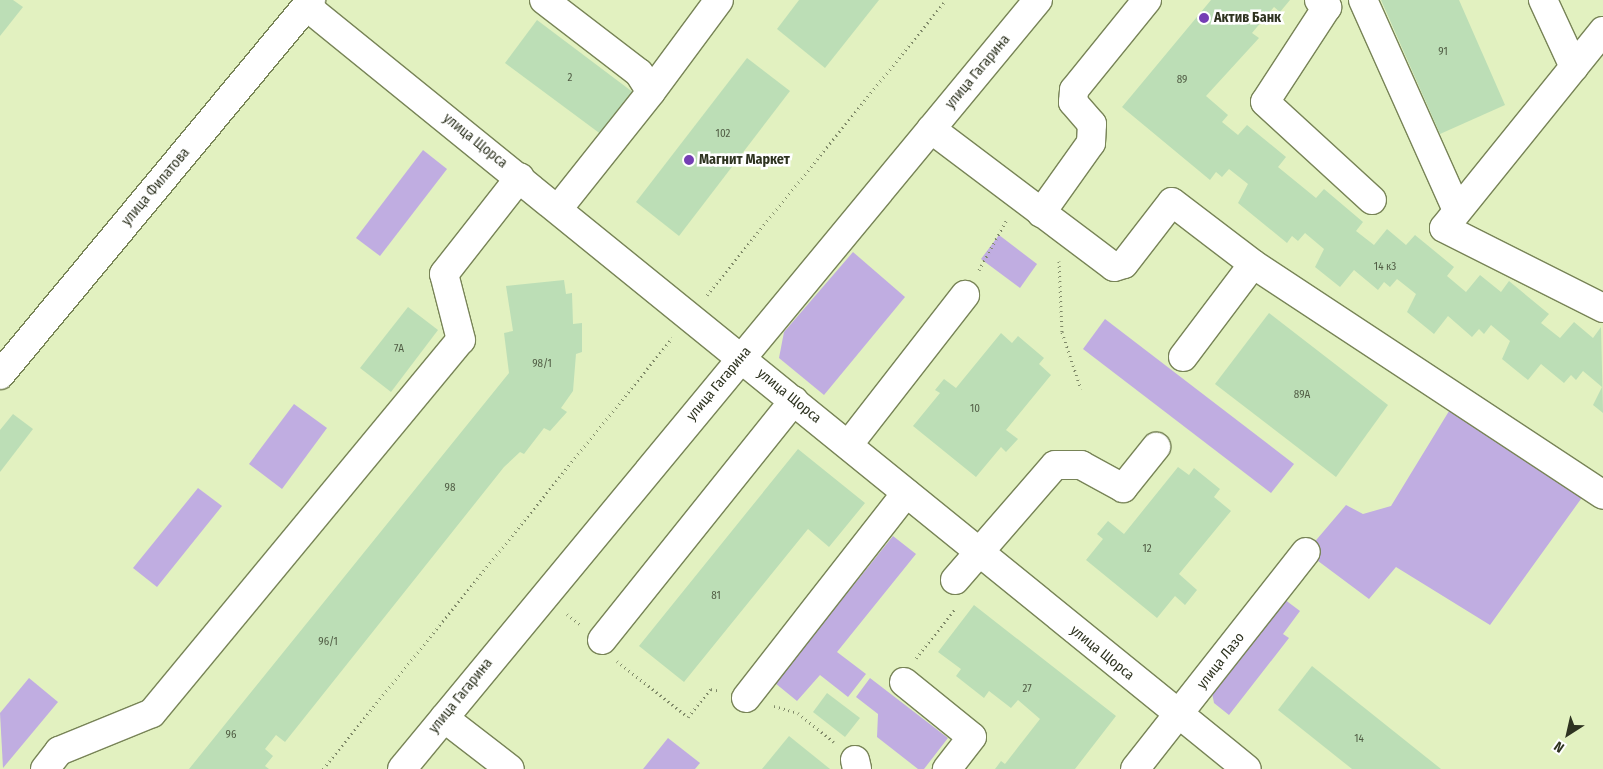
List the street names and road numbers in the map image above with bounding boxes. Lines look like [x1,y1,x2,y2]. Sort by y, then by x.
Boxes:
street label: улица Гагарина [942,32,1014,112]
street label: улица Щорса [440,110,510,172]
street label: улица Филатова [119,145,193,229]
street label: улица Гагарина [683,344,755,424]
street label: улица Щорса [754,365,824,427]
street label: улица Щорса [1067,622,1137,684]
street label: улица Лазо [1194,629,1248,693]
street label: улица Гагарина [426,655,496,737]

